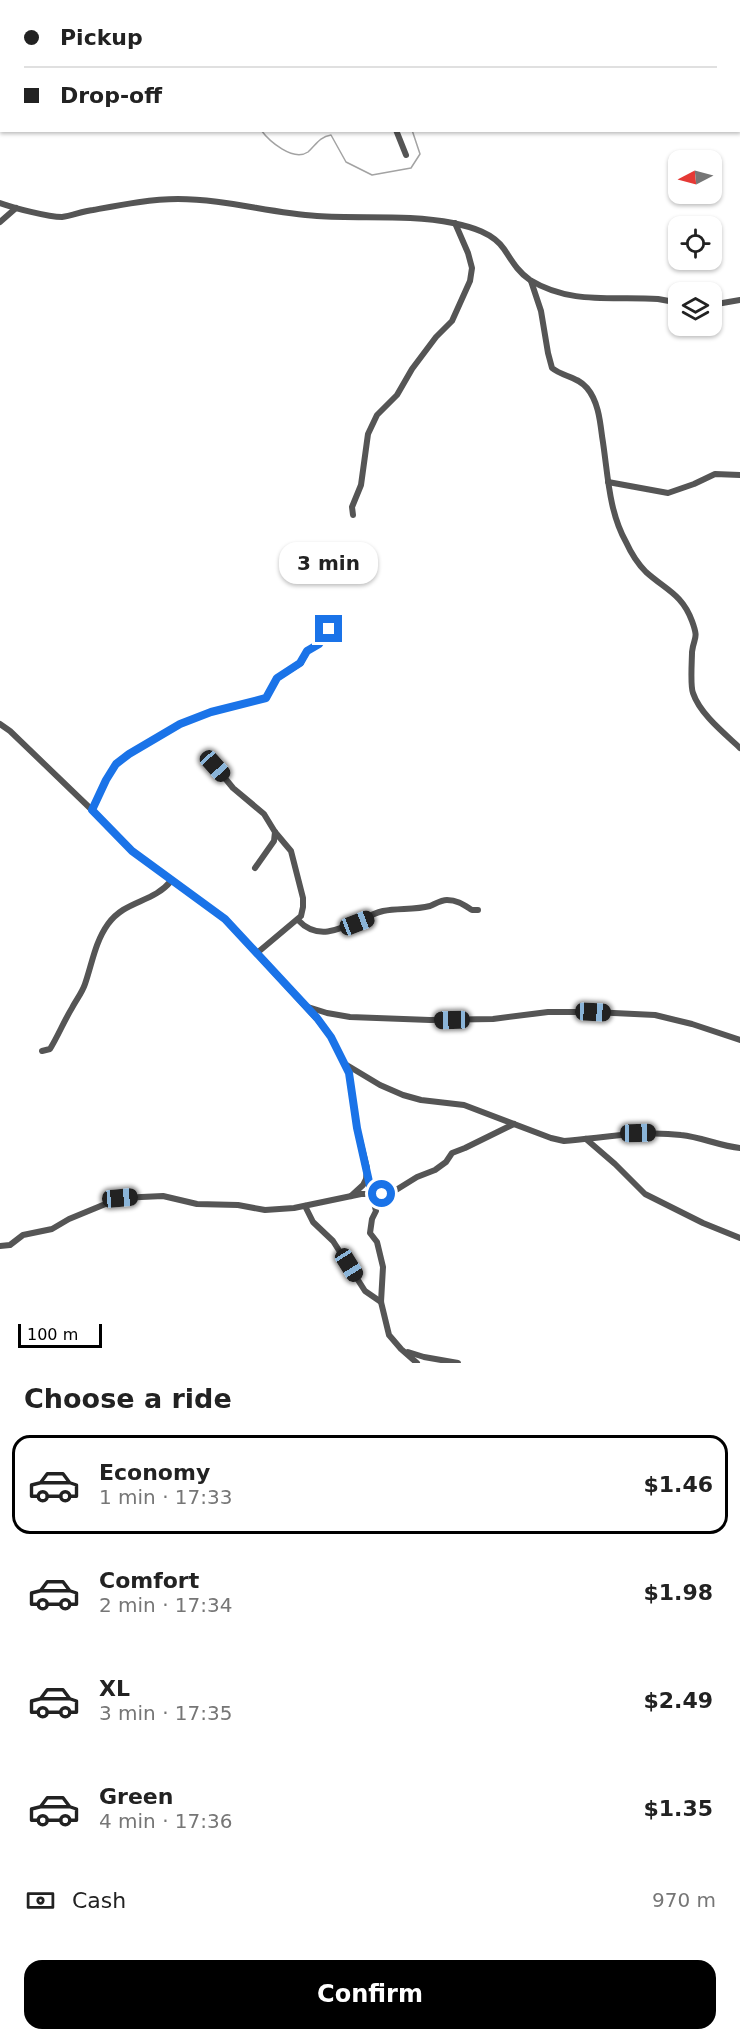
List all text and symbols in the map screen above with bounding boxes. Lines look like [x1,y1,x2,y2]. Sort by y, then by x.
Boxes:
text: Pickup [60,25,143,50]
text: Drop-off [60,83,162,108]
north arrow [668,150,722,204]
map controls [668,150,722,336]
button: locate [668,216,722,270]
button: layers [668,282,722,336]
callout: 3 min [280,542,378,584]
text: 3 min [297,551,360,575]
route end [315,615,342,642]
car [196,747,234,785]
car [337,908,377,938]
car [575,1002,611,1022]
car [434,1011,470,1029]
car [620,1124,656,1142]
route start [368,1180,395,1207]
car [101,1187,139,1209]
car [332,1245,366,1285]
scale bar [18,1321,102,1348]
text: 100 m [27,1325,78,1344]
text: Choose a ride [24,1383,232,1414]
icon: car [27,1458,81,1512]
text: Economy [99,1460,210,1485]
text: $1.46 [643,1472,713,1497]
text: 1 min · 17:33 [99,1485,233,1509]
icon: car [27,1566,81,1620]
text: Comfort [99,1568,199,1593]
text: $1.98 [643,1580,713,1605]
text: 2 min · 17:34 [99,1593,233,1617]
icon: car [27,1674,81,1728]
text: XL [99,1676,130,1701]
text: $2.49 [643,1688,713,1713]
text: 3 min · 17:35 [99,1701,233,1725]
icon: car [27,1782,81,1836]
text: Green [99,1784,173,1809]
text: $1.35 [643,1796,713,1821]
text: 4 min · 17:36 [99,1809,233,1833]
icon: cash [24,1884,57,1917]
text: Cash [72,1888,126,1913]
text: 970 m [652,1888,716,1912]
button: Confirm [24,1960,716,2029]

